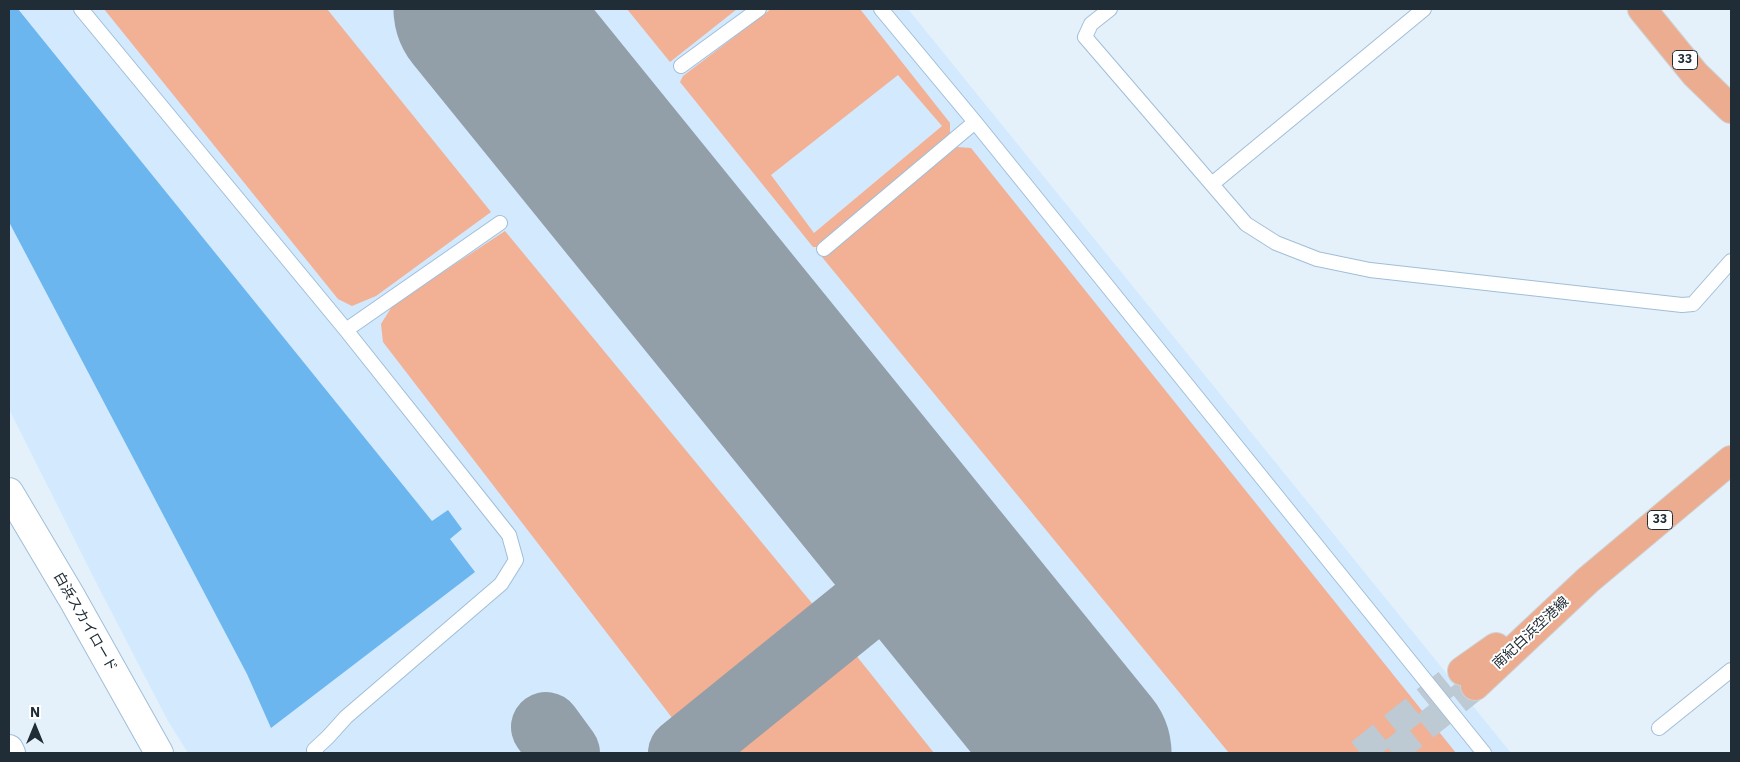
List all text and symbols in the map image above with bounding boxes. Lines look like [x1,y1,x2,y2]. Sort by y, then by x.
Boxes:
road number: 33 [1672,50,1698,70]
road number: 33 [1648,510,1672,530]
street label: 白浜スカイロード [50,569,120,675]
street label: 南紀白浜空港線 [1489,593,1573,673]
north arrow [10,702,60,752]
text: N [30,703,40,721]

